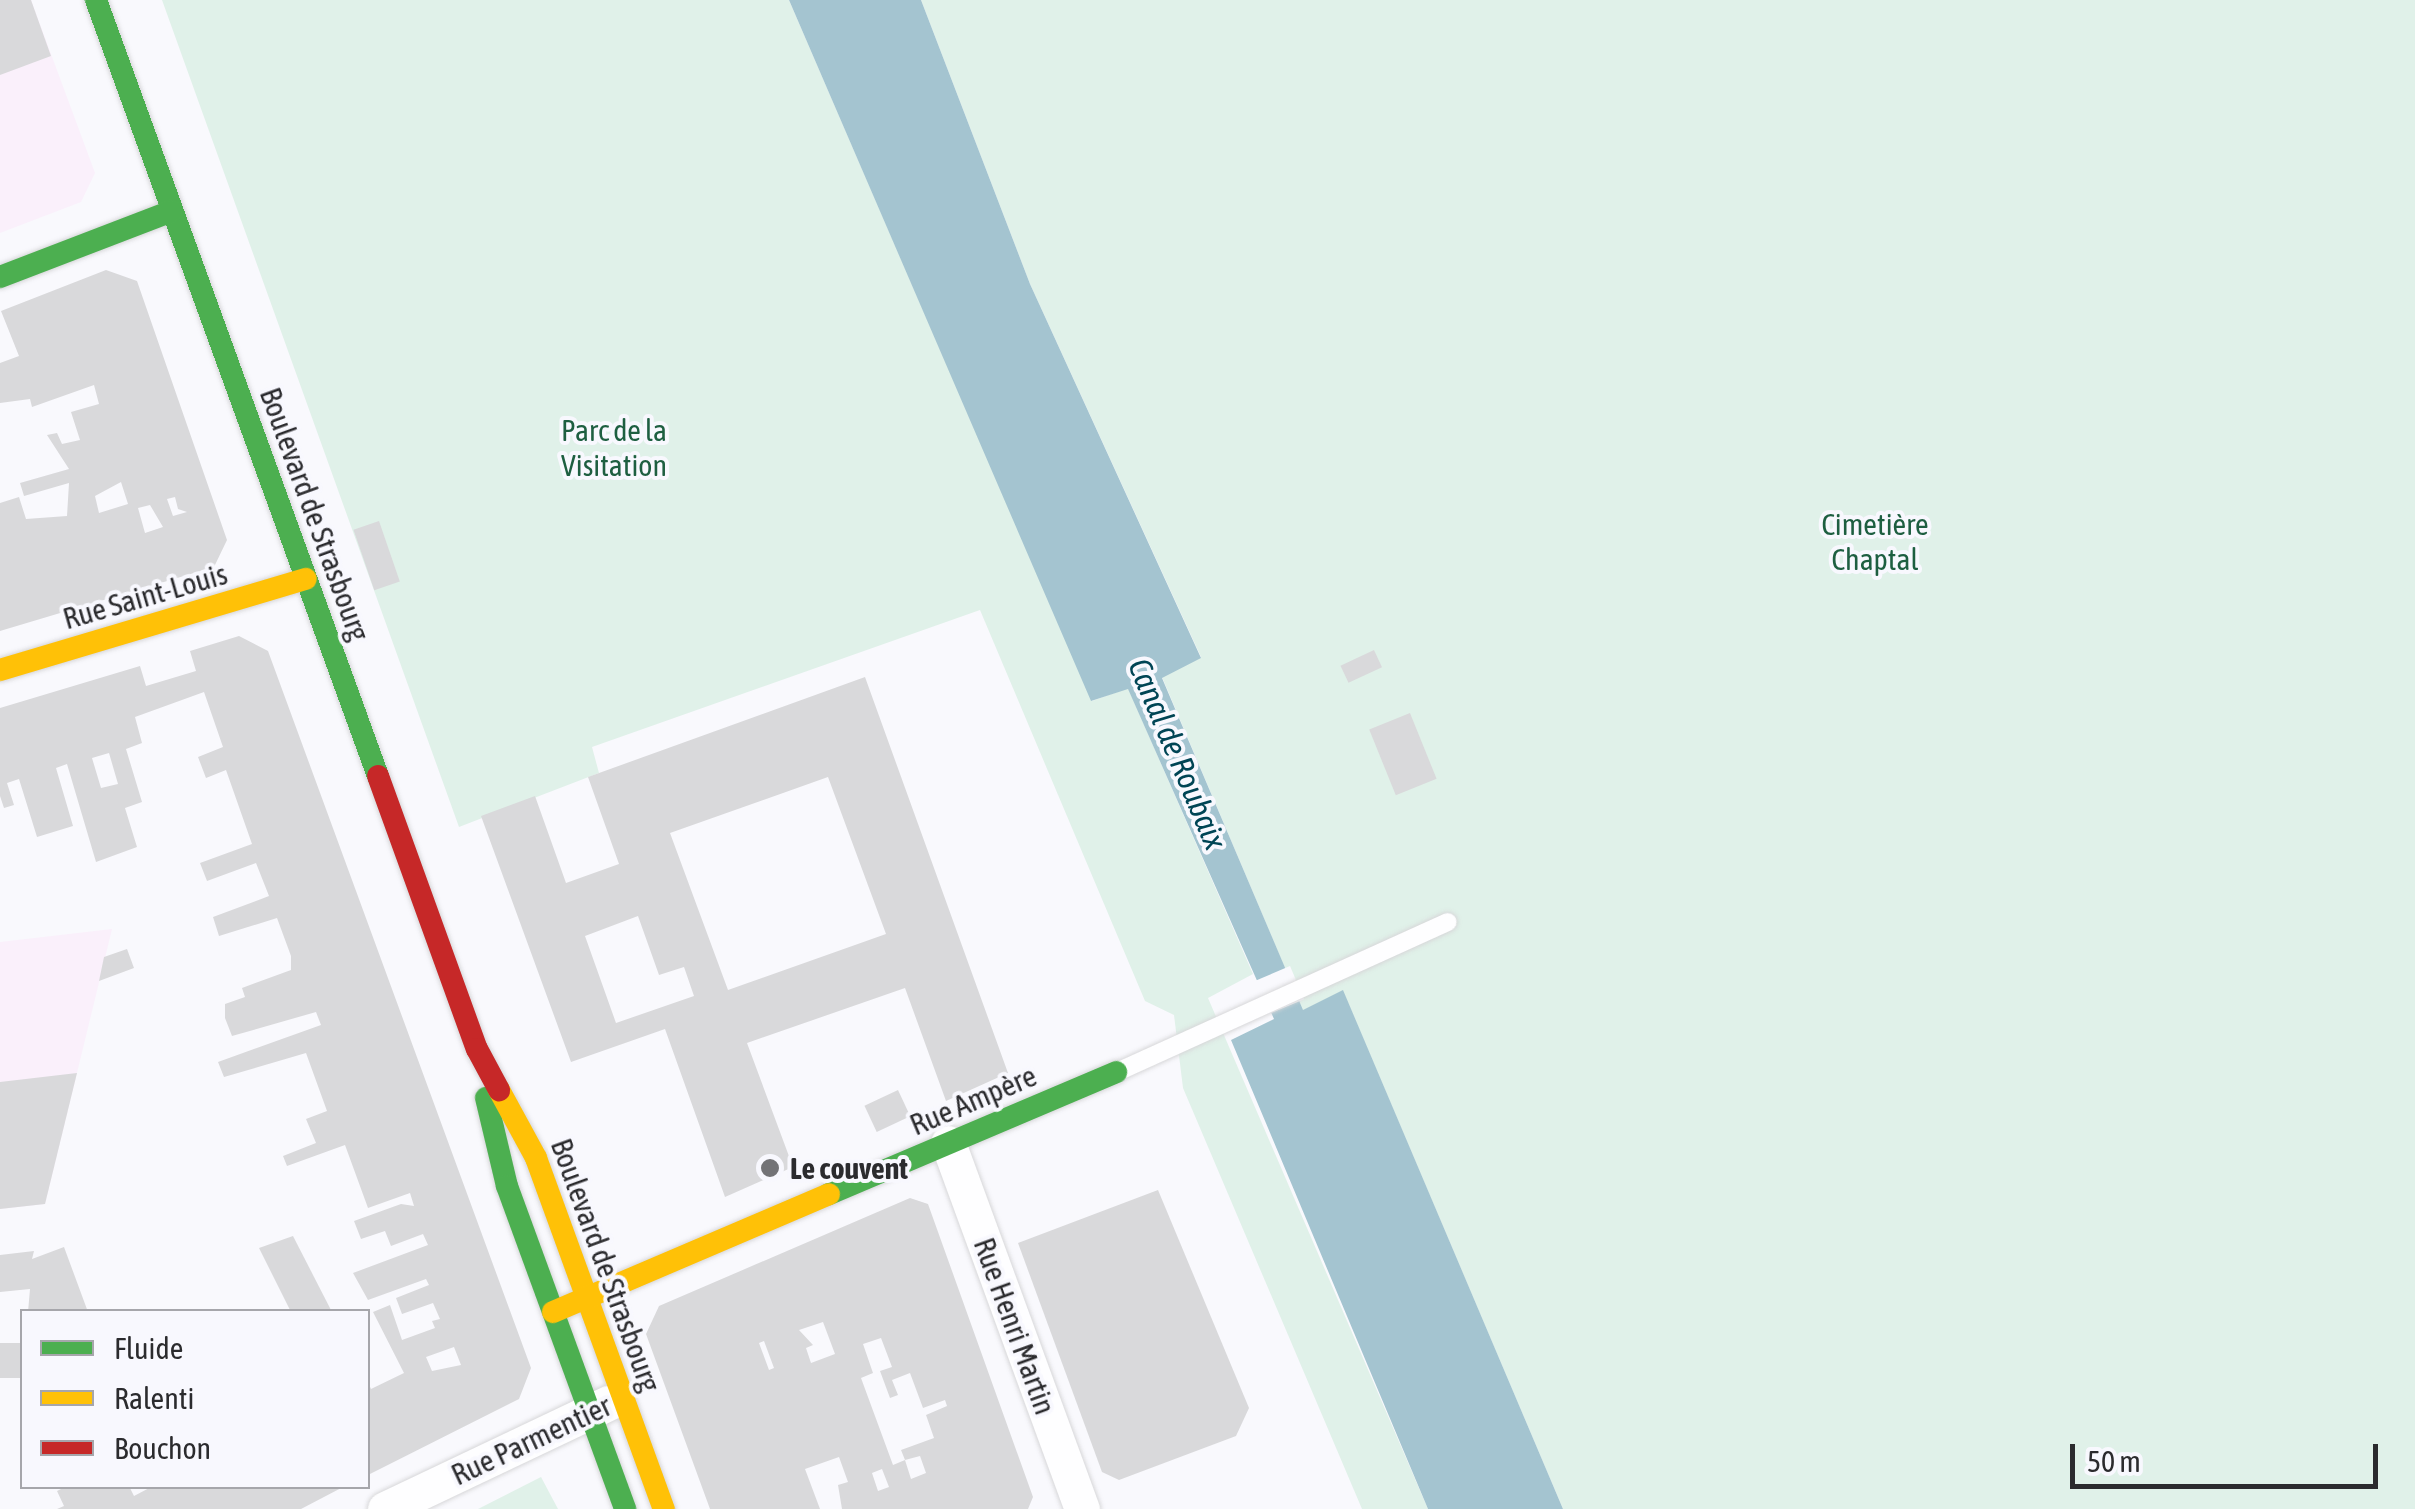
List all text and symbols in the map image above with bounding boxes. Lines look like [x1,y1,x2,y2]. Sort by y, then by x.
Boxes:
street label: Boulevard de Strasbourg [252,383,378,645]
park label: Parc de la Visitation [561,412,667,482]
park label: Cimetière Chaptal [1821,506,1929,576]
street label: Rue Saint-Louis [59,555,231,637]
water label: Canal de Roubaix [1120,653,1234,855]
street label: Rue Ampère [904,1057,1042,1143]
street label: Boulevard de Strasbourg [543,1134,669,1396]
place label: Le couvent [790,1150,908,1186]
marker: Le couvent [759,1157,781,1179]
street label: Rue Henri Martin [966,1233,1064,1419]
legend [20,1309,370,1489]
text: Fluide [114,1331,183,1365]
text: Ralenti [114,1381,194,1415]
street label: Rue Parmentier [445,1387,617,1493]
scale bar [2075,1424,2382,1486]
text: Bouchon [114,1431,211,1465]
text: 50 m [2087,1444,2141,1478]

